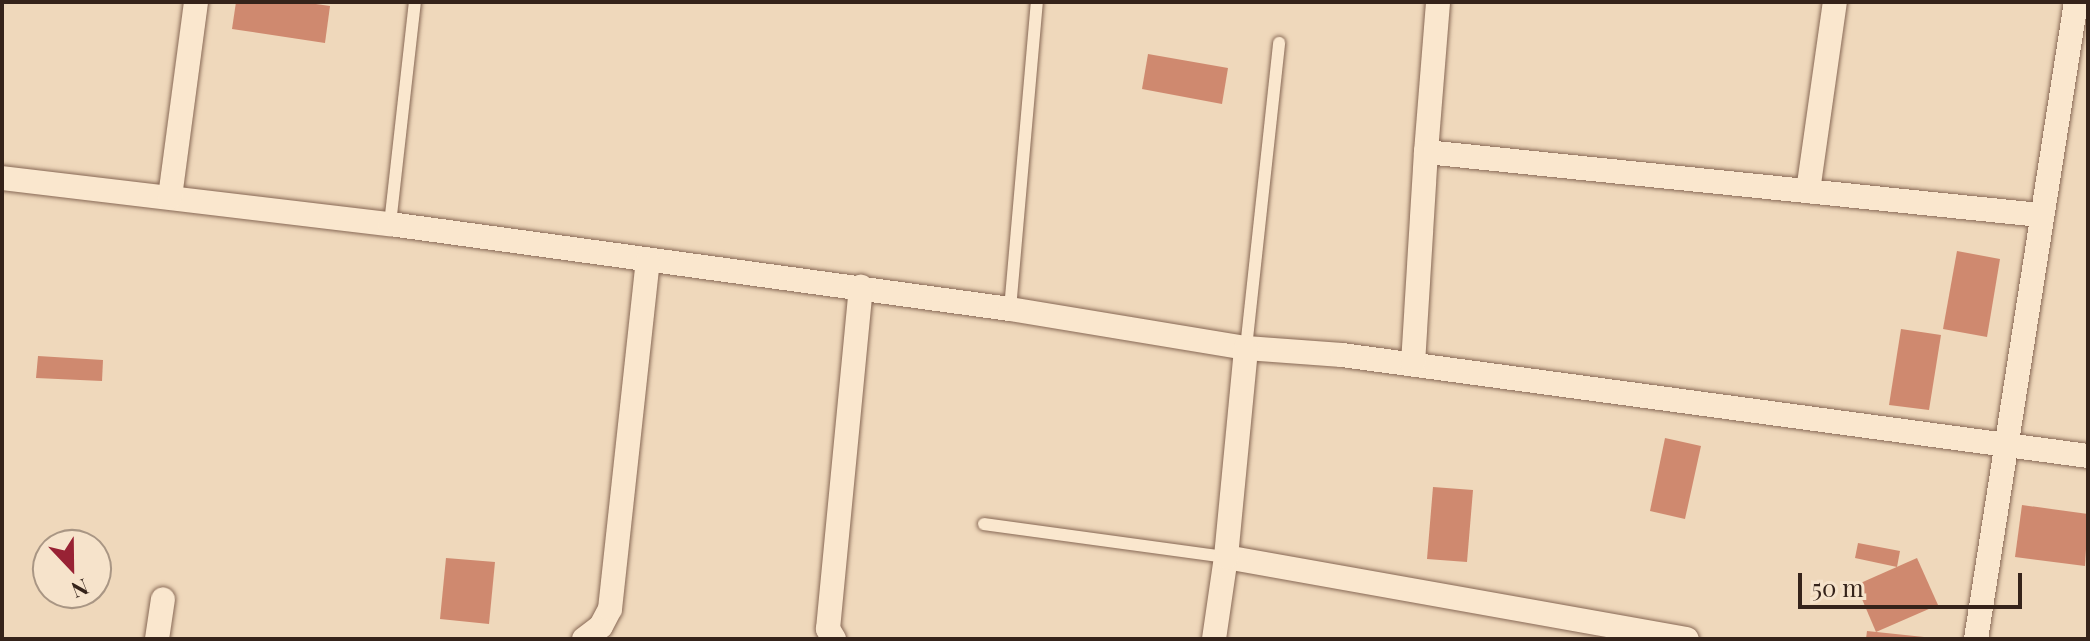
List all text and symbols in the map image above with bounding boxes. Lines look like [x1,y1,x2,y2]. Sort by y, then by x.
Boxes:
north arrow [32,529,112,609]
scale bar [1802,557,2026,607]
text: 50 m [1812,571,1864,603]
text: N [67,573,93,606]

